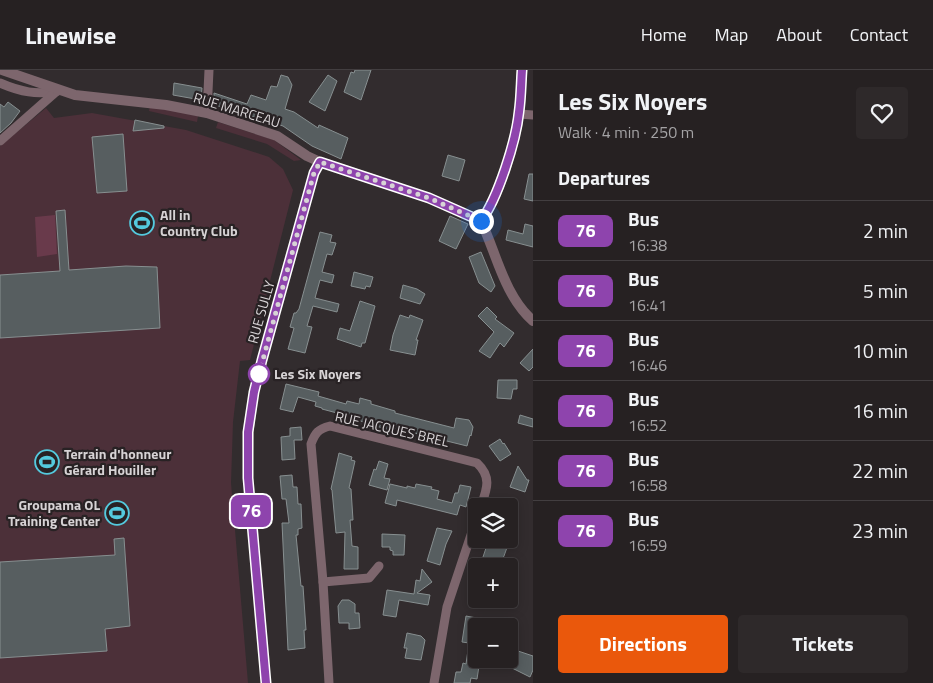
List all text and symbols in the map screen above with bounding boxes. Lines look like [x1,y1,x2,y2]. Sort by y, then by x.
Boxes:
text: Linewise [25,17,116,53]
text: Home [641,21,687,48]
text: Map [715,21,748,48]
text: About [776,21,822,48]
text: Contact [850,21,908,48]
text: Les Six Noyers [558,83,707,119]
street label: RUE MARCEAU [191,86,283,133]
button: heart [856,87,908,139]
text: Walk · 4 min · 250 m [558,120,694,144]
text: Departures [558,163,650,192]
place label: All in Country Club [160,204,238,241]
text: Bus [628,204,659,233]
your location [469,209,494,234]
sports icon: All in Country Club [129,210,155,236]
text: 2 min [863,216,908,245]
text: 76 [575,217,596,244]
text: 16:38 [628,233,667,257]
text: Bus [628,264,659,293]
text: 5 min [863,276,908,305]
street label: RUE SULLY [242,277,280,346]
text: 76 [575,277,596,304]
text: 16:41 [628,293,667,317]
text: Bus [628,324,659,353]
text: 10 min [852,336,908,365]
text: 76 [575,337,596,364]
text: 16:46 [628,353,667,377]
marker: Les Six Noyers [248,363,270,385]
place label: Les Six Noyers [274,363,362,384]
text: Bus [628,384,659,413]
text: 16 min [852,396,908,425]
text: 76 [575,397,596,424]
street label: RUE JACQUES BREL [333,405,451,452]
text: 16:52 [628,413,667,437]
place label: Terrain d'honneur Gérard Houiller [64,443,171,480]
text: Bus [628,444,659,473]
sports icon: Terrain d'honneur Gérard Houiller [34,449,60,475]
text: 22 min [852,456,908,485]
text: 76 [575,457,596,484]
text: 16:58 [628,473,667,497]
place label: Groupama OL Training Center [8,494,100,531]
line badge: 76 [228,495,274,527]
text: 76 [241,497,261,524]
map controls [468,498,518,668]
button: layers [468,498,518,548]
sports icon: Groupama OL Training Center [104,500,130,526]
text: Bus [628,504,659,533]
text: 23 min [852,516,908,545]
text: 76 [575,517,596,544]
text: 16:59 [628,533,667,557]
button: + [468,558,518,608]
button: Directions [558,615,728,673]
button: Tickets [738,615,908,673]
button: − [468,618,518,668]

